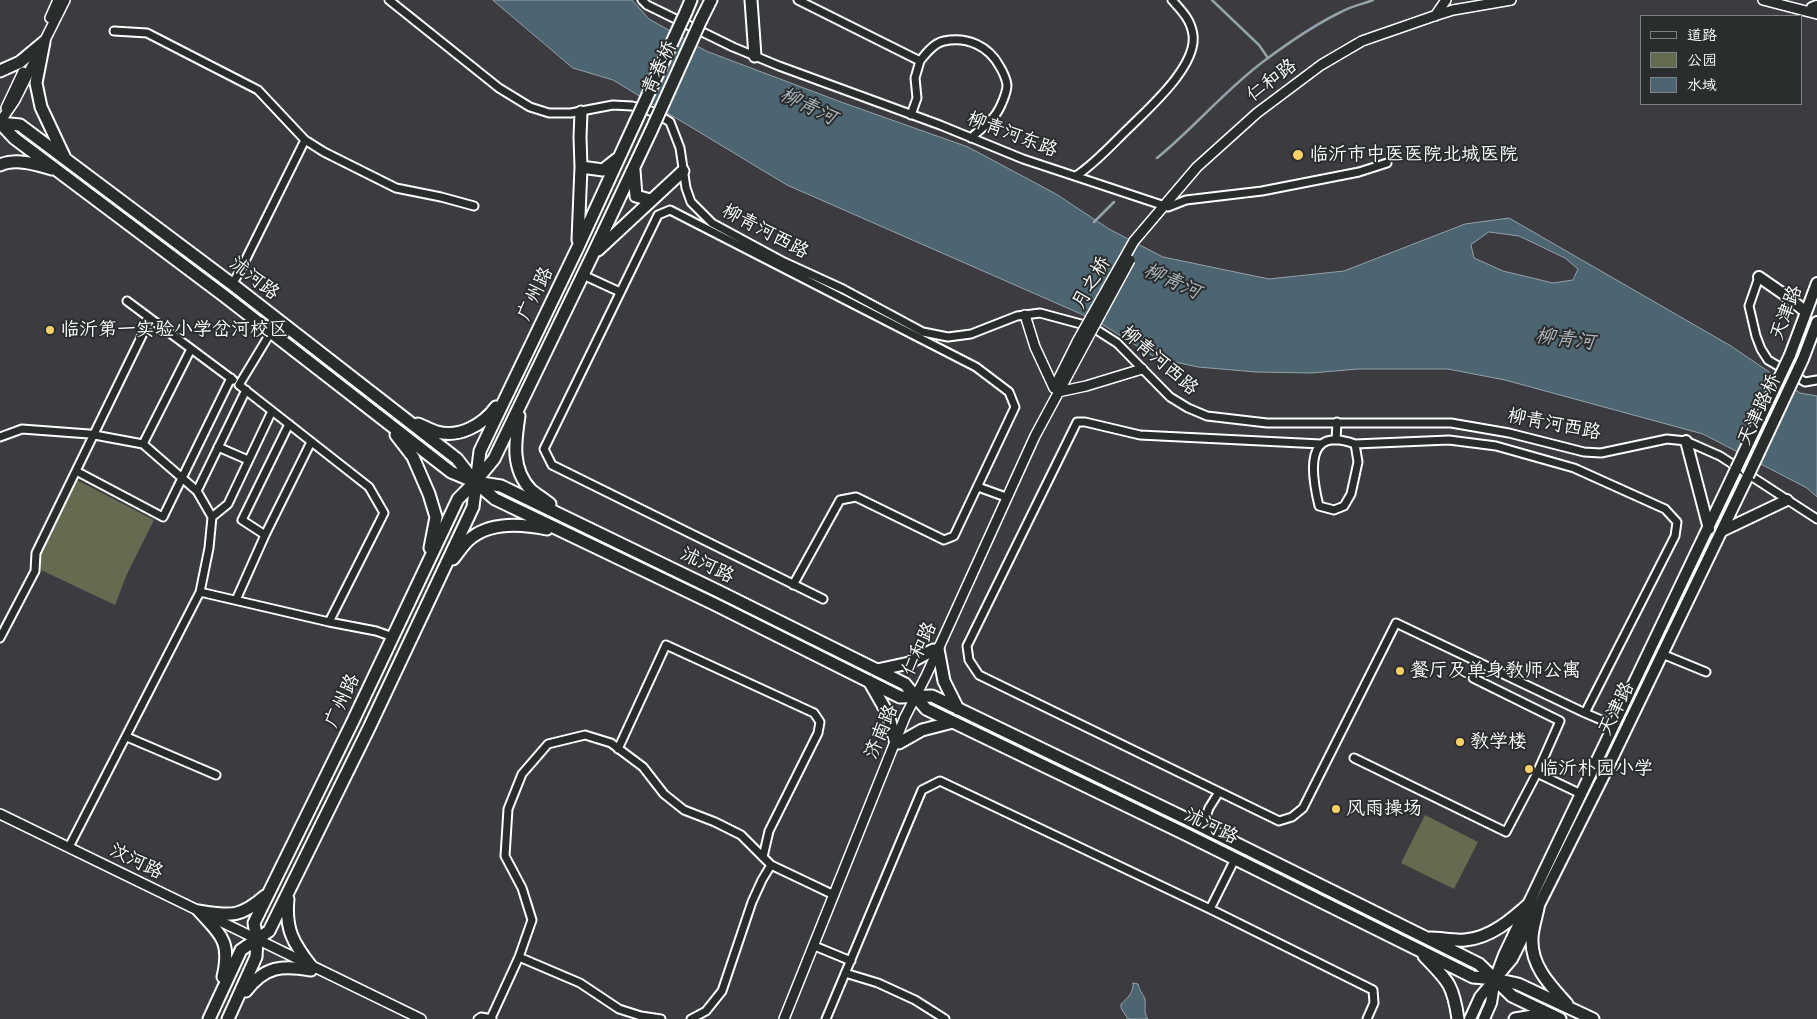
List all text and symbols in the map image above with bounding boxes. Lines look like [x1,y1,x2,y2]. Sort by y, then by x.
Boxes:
legend [1640,15,1802,105]
text: 道路 [1687,22,1717,48]
street label: 青春桥 [638,37,682,99]
text: 公园 [1687,47,1717,73]
street label: 仁和路 [1242,55,1302,107]
text: 水域 [1687,72,1717,98]
water label: 柳青河 [776,83,840,131]
street label: 柳青河东路 [964,107,1060,163]
place label: 临沂市中医医院北城医院 [1309,144,1518,166]
marker: 临沂市中医医院北城医院 [1291,148,1305,162]
street label: 柳青河西路 [718,200,812,264]
street label: 沭河路 [225,252,283,306]
street label: 月之桥 [1068,253,1116,313]
water label: 柳青河 [1140,259,1204,305]
street label: 广州路 [513,263,559,325]
street label: 天津路 [1766,282,1808,344]
place label: 临沂第一实验小学岔河校区 [60,319,288,341]
street label: 柳青河西路 [1116,321,1202,401]
marker: 临沂第一实验小学岔河校区 [44,324,56,336]
water label: 柳青河 [1534,324,1596,356]
street label: 天津路桥 [1734,371,1786,449]
street label: 柳青河西路 [1505,405,1603,445]
street label: 沭河路 [676,543,738,589]
street label: 仁和路 [898,618,942,680]
place label: 餐厅及单身教师公寓 [1410,660,1581,682]
marker: 餐厅及单身教师公寓 [1394,665,1406,677]
street label: 广州路 [321,670,365,732]
street label: 天津路 [1594,678,1640,740]
street label: 济南路 [860,701,904,763]
place label: 教学楼 [1470,731,1527,753]
marker: 教学楼 [1454,736,1466,748]
place label: 临沂朴园小学 [1539,758,1653,780]
marker: 临沂朴园小学 [1523,763,1535,775]
place label: 风雨操场 [1346,798,1422,820]
marker: 风雨操场 [1330,803,1342,815]
street label: 沭河路 [1180,804,1242,850]
street label: 汶河路 [105,839,167,885]

